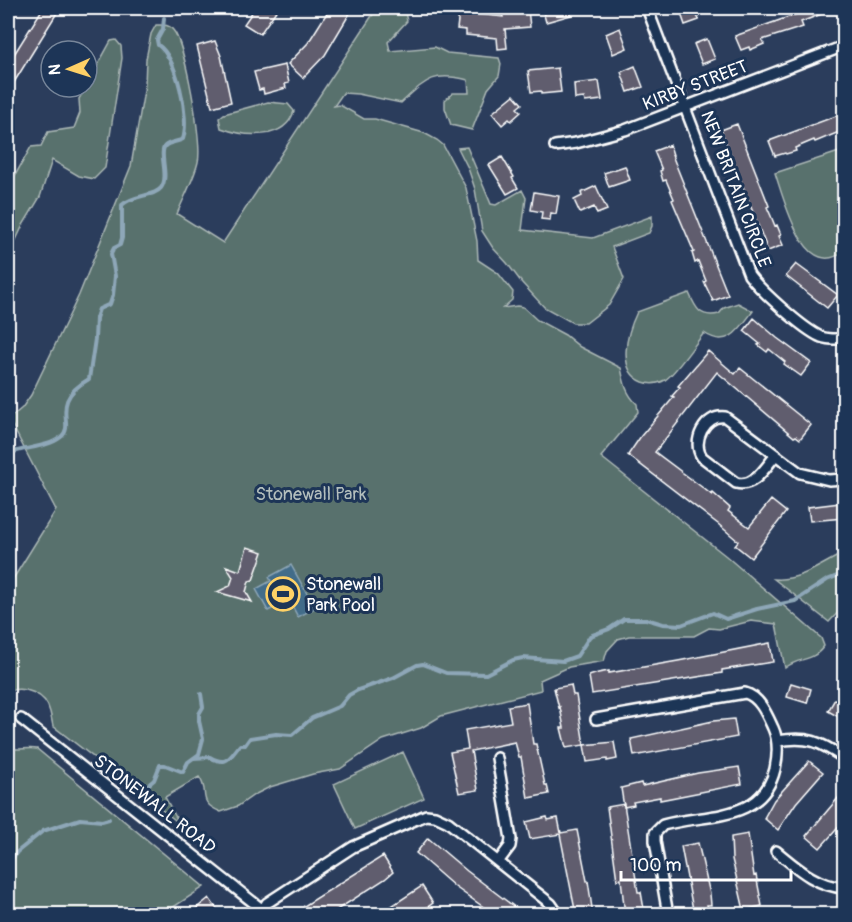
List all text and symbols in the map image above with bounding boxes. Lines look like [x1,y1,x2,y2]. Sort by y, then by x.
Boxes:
north arrow [39,39,99,99]
street label: KIRBY STREET [639,55,751,116]
text: N [45,64,65,76]
street label: NEW BRITAIN CIRCLE [695,108,776,271]
park label: Stonewall Park [256,483,367,506]
place label: Stonewall Park Pool [306,573,381,617]
sports icon: Stonewall Park Pool [265,576,301,612]
street label: STONEWALL ROAD [89,750,220,859]
scale bar [621,844,790,882]
text: 100 m [630,854,682,877]

